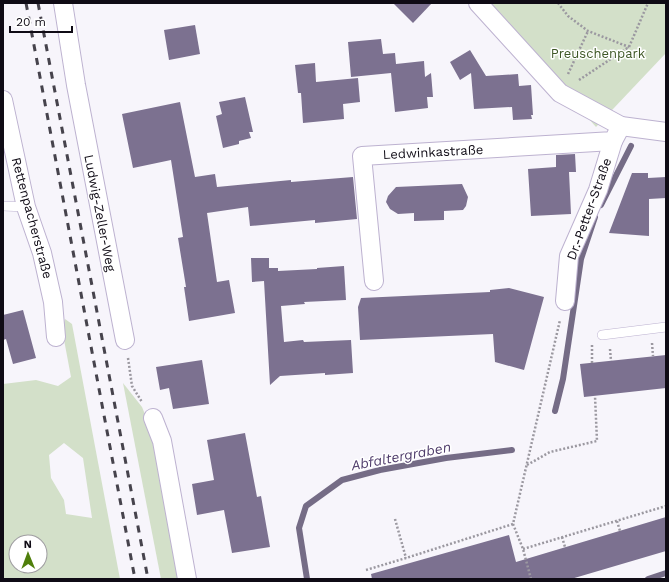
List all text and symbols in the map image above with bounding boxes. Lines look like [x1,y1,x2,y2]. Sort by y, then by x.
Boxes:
scale bar [10,8,72,34]
text: 20 m [16,15,46,29]
park label: Preuschenpark [551,46,646,61]
street label: Ledwinkastraße [382,142,484,162]
street label: Ludwig-Zeller-Weg [81,153,119,273]
street label: Rettenpacherstraße [9,156,55,280]
street label: Dr.-Petter-Straße [564,156,614,262]
water label: Abfaltergraben [349,438,452,474]
north arrow [8,534,48,574]
text: N [24,538,32,551]

